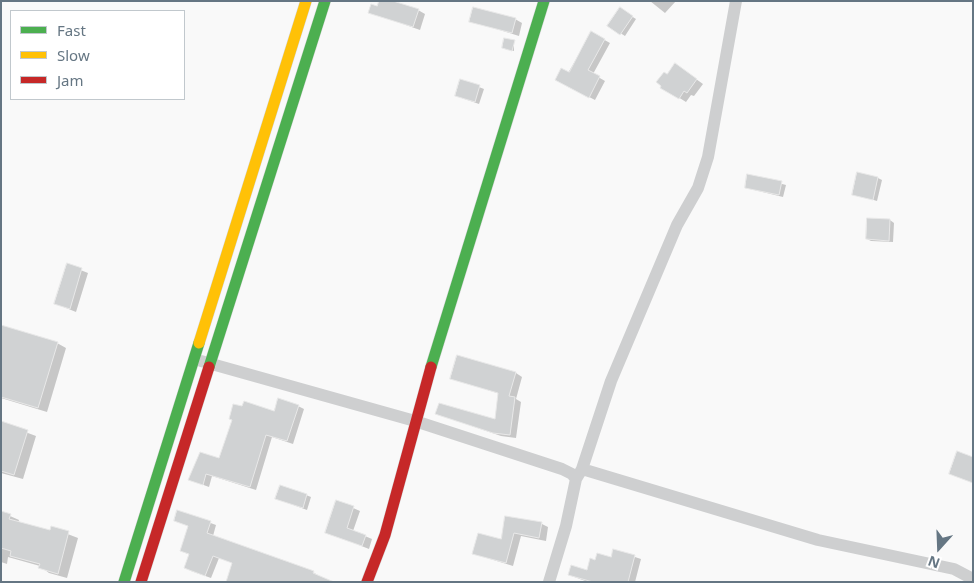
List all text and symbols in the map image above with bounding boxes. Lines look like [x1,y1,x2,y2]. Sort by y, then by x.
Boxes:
legend [10,10,185,100]
text: Fast [57,20,86,40]
text: Slow [57,45,90,65]
text: Jam [57,70,84,90]
north arrow [914,523,964,573]
text: N [925,552,942,573]

